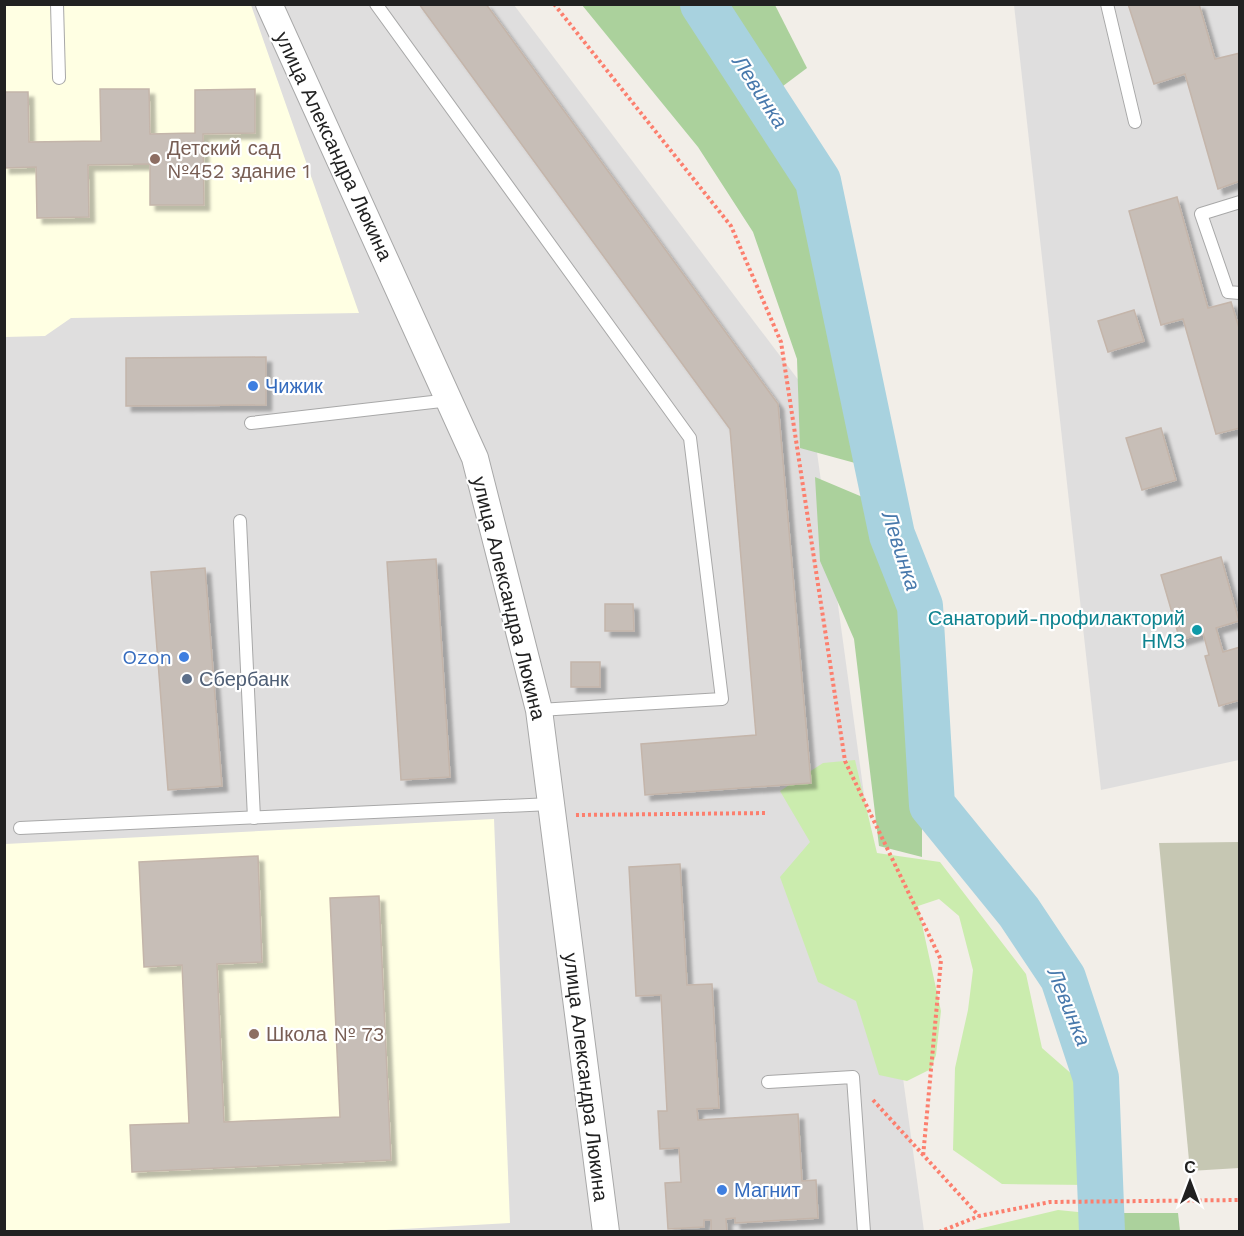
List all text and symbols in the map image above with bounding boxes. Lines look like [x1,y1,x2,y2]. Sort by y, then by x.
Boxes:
street label: улица Александра Люкина [270,28,398,265]
water label: Левинка [727,49,793,133]
place label: Детский сад №452 здание 1 [167,136,310,183]
marker: Детский сад №452 здание 1 [148,152,162,166]
place label: Чижик [265,374,323,398]
marker: Чижик [246,379,260,393]
street label: улица Александра Люкина [467,474,551,723]
water label: Левинка [876,506,926,594]
place label: Санаторий-профилакторий НМЗ [928,606,1185,653]
marker: Санаторий-профилакторий НМЗ [1190,623,1204,637]
place label: Ozon [122,645,172,669]
marker: Ozon [177,650,191,664]
place label: Сбербанк [199,667,289,691]
marker: Сбербанк [180,672,194,686]
street label: улица Александра Люкина [559,951,613,1203]
water label: Левинка [1042,962,1096,1049]
place label: Школа № 73 [266,1022,384,1046]
marker: Школа № 73 [247,1027,261,1041]
north arrow [1160,1152,1220,1212]
text: С [1184,1158,1196,1177]
place label: Магнит [734,1178,801,1202]
marker: Магнит [715,1183,729,1197]

